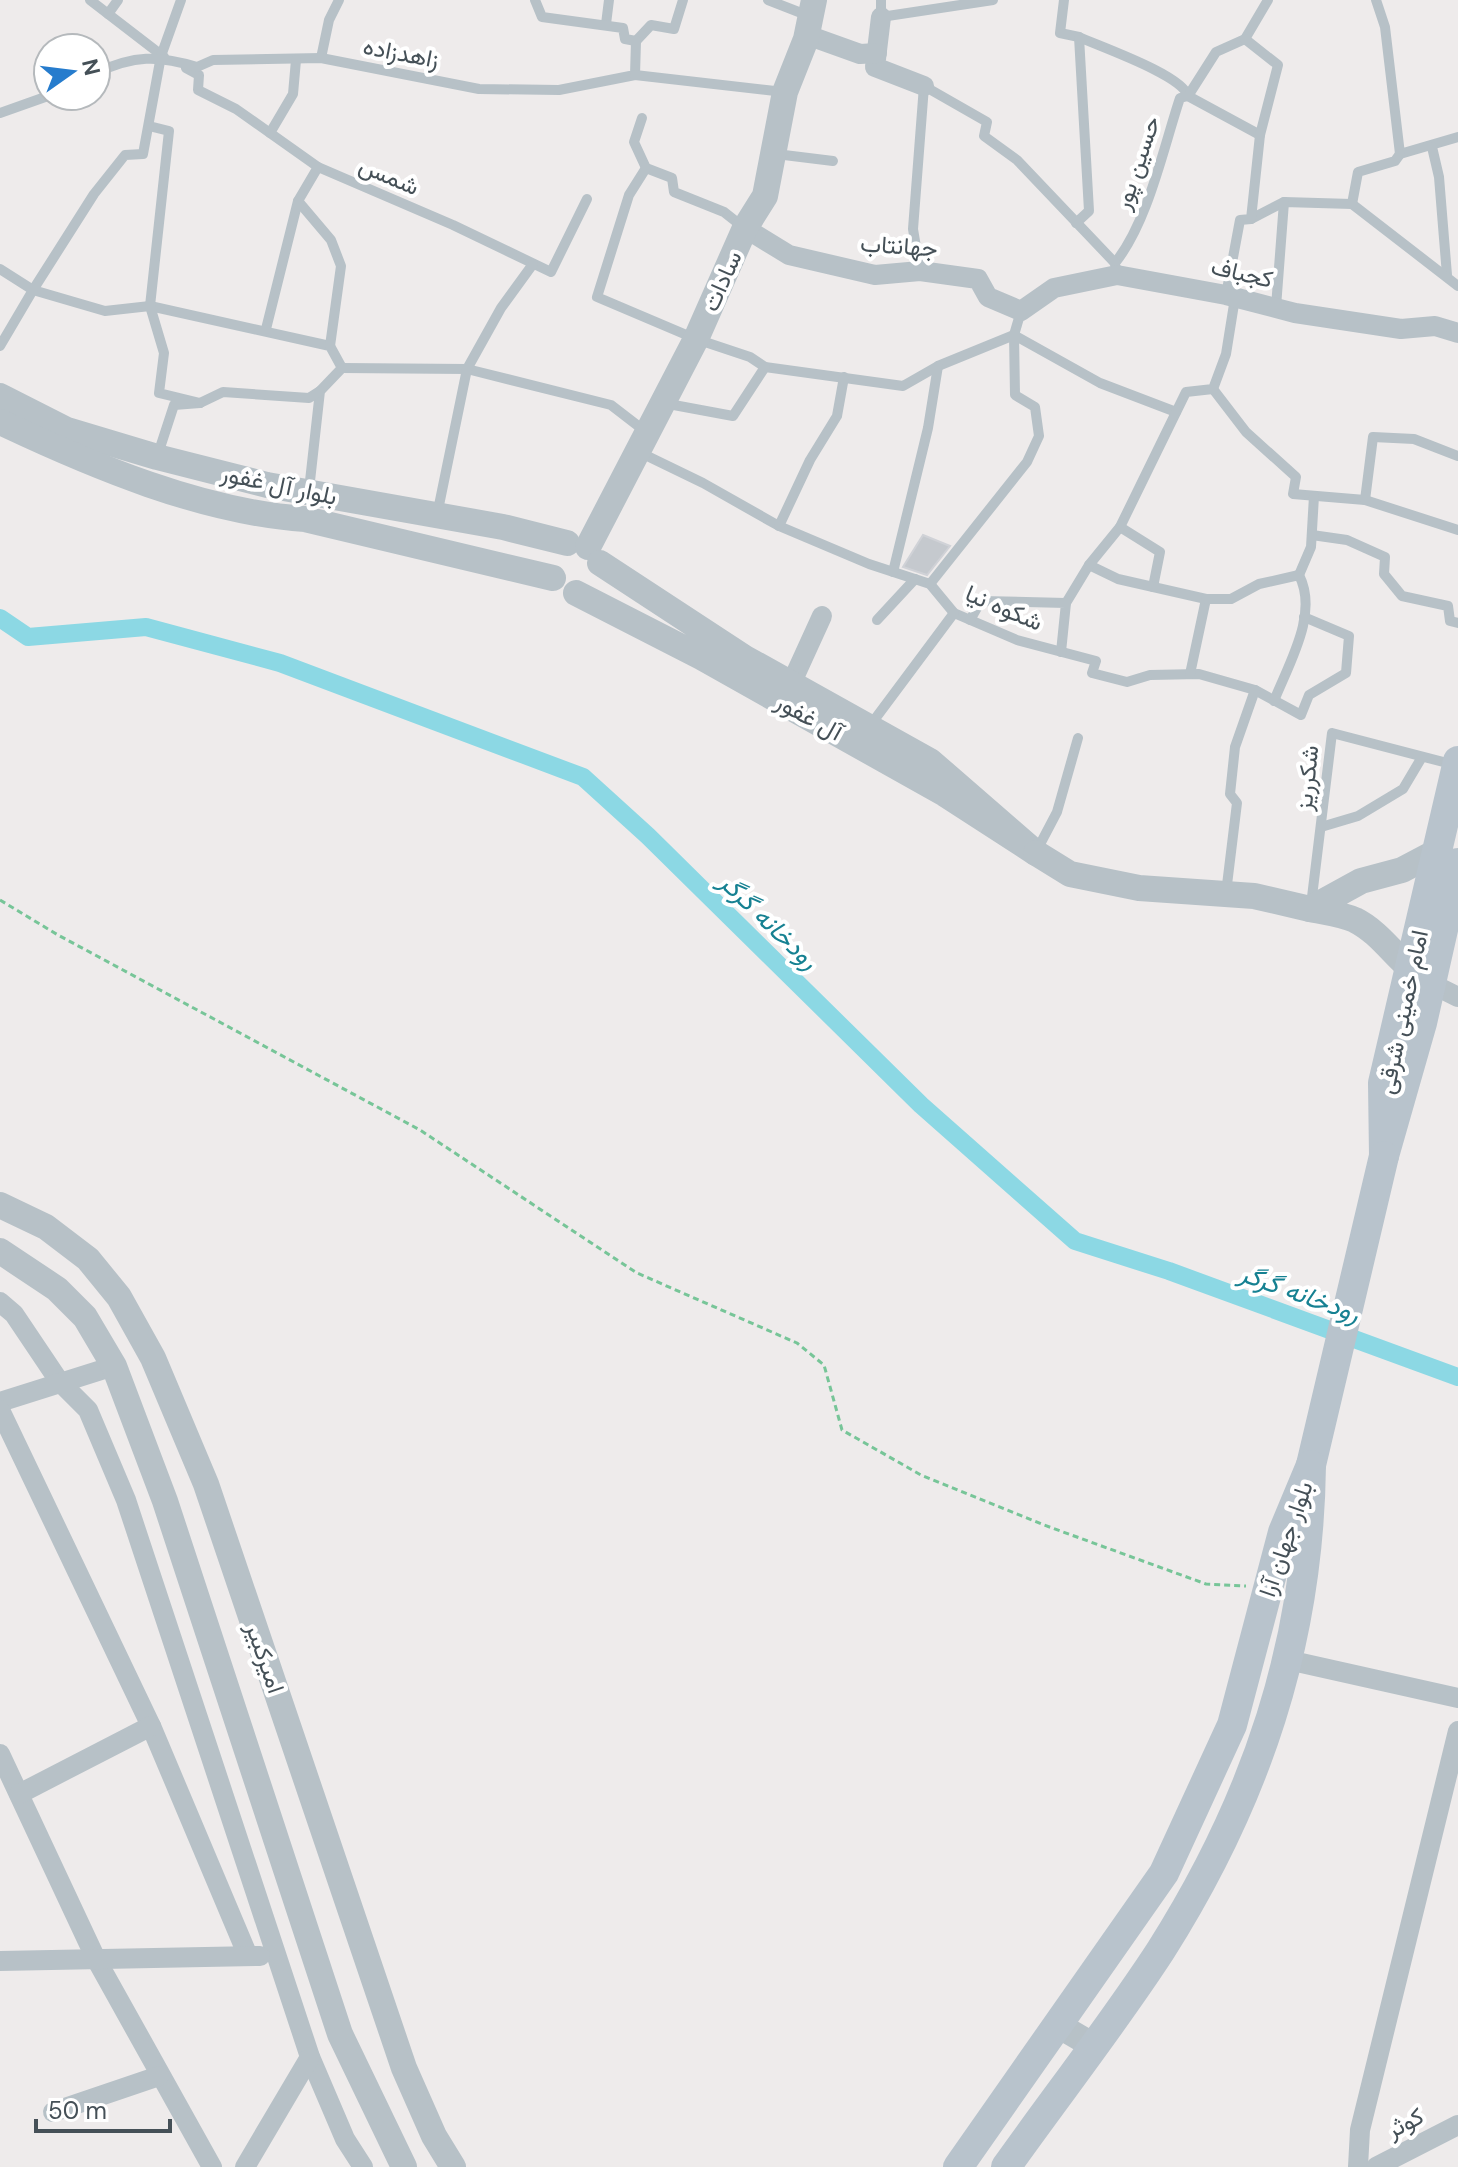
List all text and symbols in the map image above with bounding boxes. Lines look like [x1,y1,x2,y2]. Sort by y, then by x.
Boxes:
street label: زاهدزاده [361,30,442,75]
north arrow [32,32,112,112]
text: N [75,56,107,79]
street label: حسین پور [1106,112,1168,215]
street label: شمس [354,149,424,202]
street label: جهانتاب [859,227,939,264]
street label: سادات [695,246,749,316]
street label: کجباف [1208,250,1276,295]
street label: بلوار آل غفور [217,457,340,512]
street label: شکوه نیا [961,577,1048,638]
street label: آل غفور [769,685,850,749]
street label: شکرریز [1288,744,1325,813]
water label: رودخانه گرگر [711,864,826,977]
street label: امام خمینی شرقی [1370,927,1436,1097]
water label: رودخانه گرگر [1233,1255,1365,1331]
street label: بلوار جهان آرا [1251,1477,1320,1601]
street label: امیرکبیر [239,1617,292,1697]
scale bar [36,2083,170,2133]
text: 50 m [48,2095,107,2126]
street label: کوثر [1380,2100,1429,2145]

